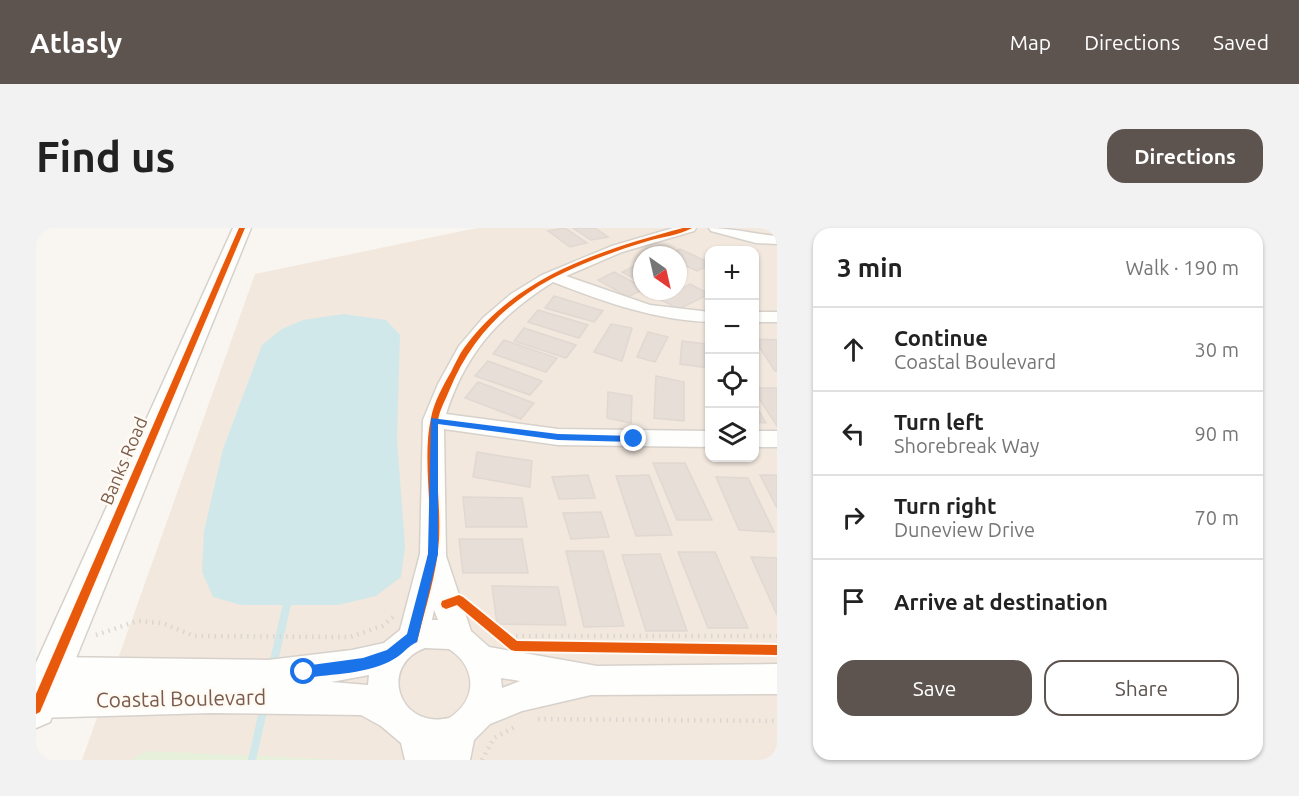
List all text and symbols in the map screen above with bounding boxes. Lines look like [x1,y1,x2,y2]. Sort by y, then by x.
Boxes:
text: Atlasly [30,27,122,58]
text: Map [1010,30,1051,54]
text: Directions [1084,30,1180,54]
text: Saved [1213,30,1269,54]
button: Directions [1107,129,1263,183]
text: Find us [36,133,175,180]
north arrow [633,246,687,300]
map controls [705,246,759,462]
button: + [705,246,759,300]
text: 3 min [837,253,903,282]
text: Walk · 190 m [1126,256,1239,279]
button: − [705,300,759,354]
text: Continue [894,325,988,350]
icon: ahead [837,333,870,366]
text: 30 m [1195,338,1239,361]
text: Coastal Boulevard [894,350,1056,373]
button: locate [705,354,759,408]
button: layers [705,408,759,462]
text: Turn left [894,409,984,434]
street label: Banks Road [96,414,151,508]
icon: left [837,417,870,450]
text: 90 m [1195,422,1239,445]
route end [620,425,646,451]
text: Shorebreak Way [894,434,1039,457]
text: Turn right [894,493,996,518]
icon: right [837,501,870,534]
text: 70 m [1195,506,1239,529]
text: Duneview Drive [894,518,1035,541]
icon: arrive [837,585,870,618]
text: Arrive at destination [894,589,1108,614]
route start [290,658,316,684]
button: Save [837,660,1032,716]
button: Share [1044,660,1239,716]
street label: Coastal Boulevard [96,685,266,711]

